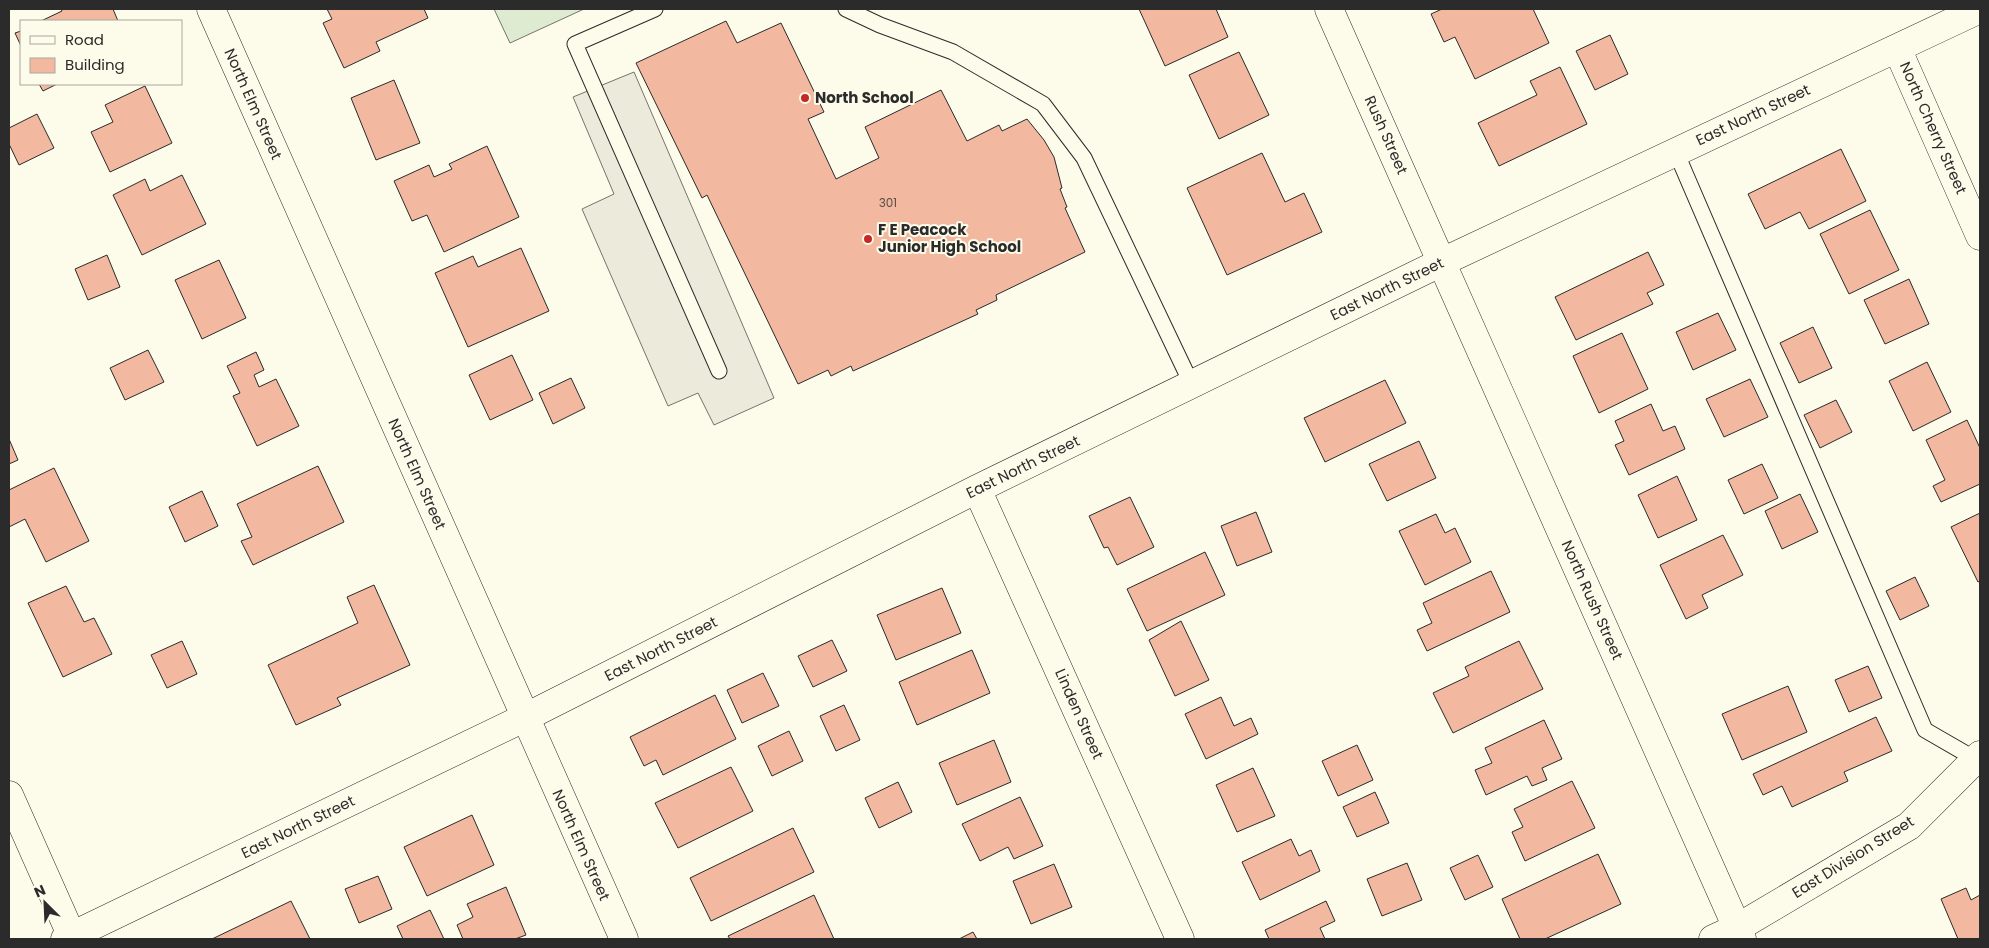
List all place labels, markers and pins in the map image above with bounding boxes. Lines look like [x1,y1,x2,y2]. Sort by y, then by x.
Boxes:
place label: North School [815,87,914,108]
marker: North School [799,92,811,104]
place label: F E Peacock Junior High School [878,219,1021,257]
marker: F E Peacock Junior High School [862,233,874,245]

